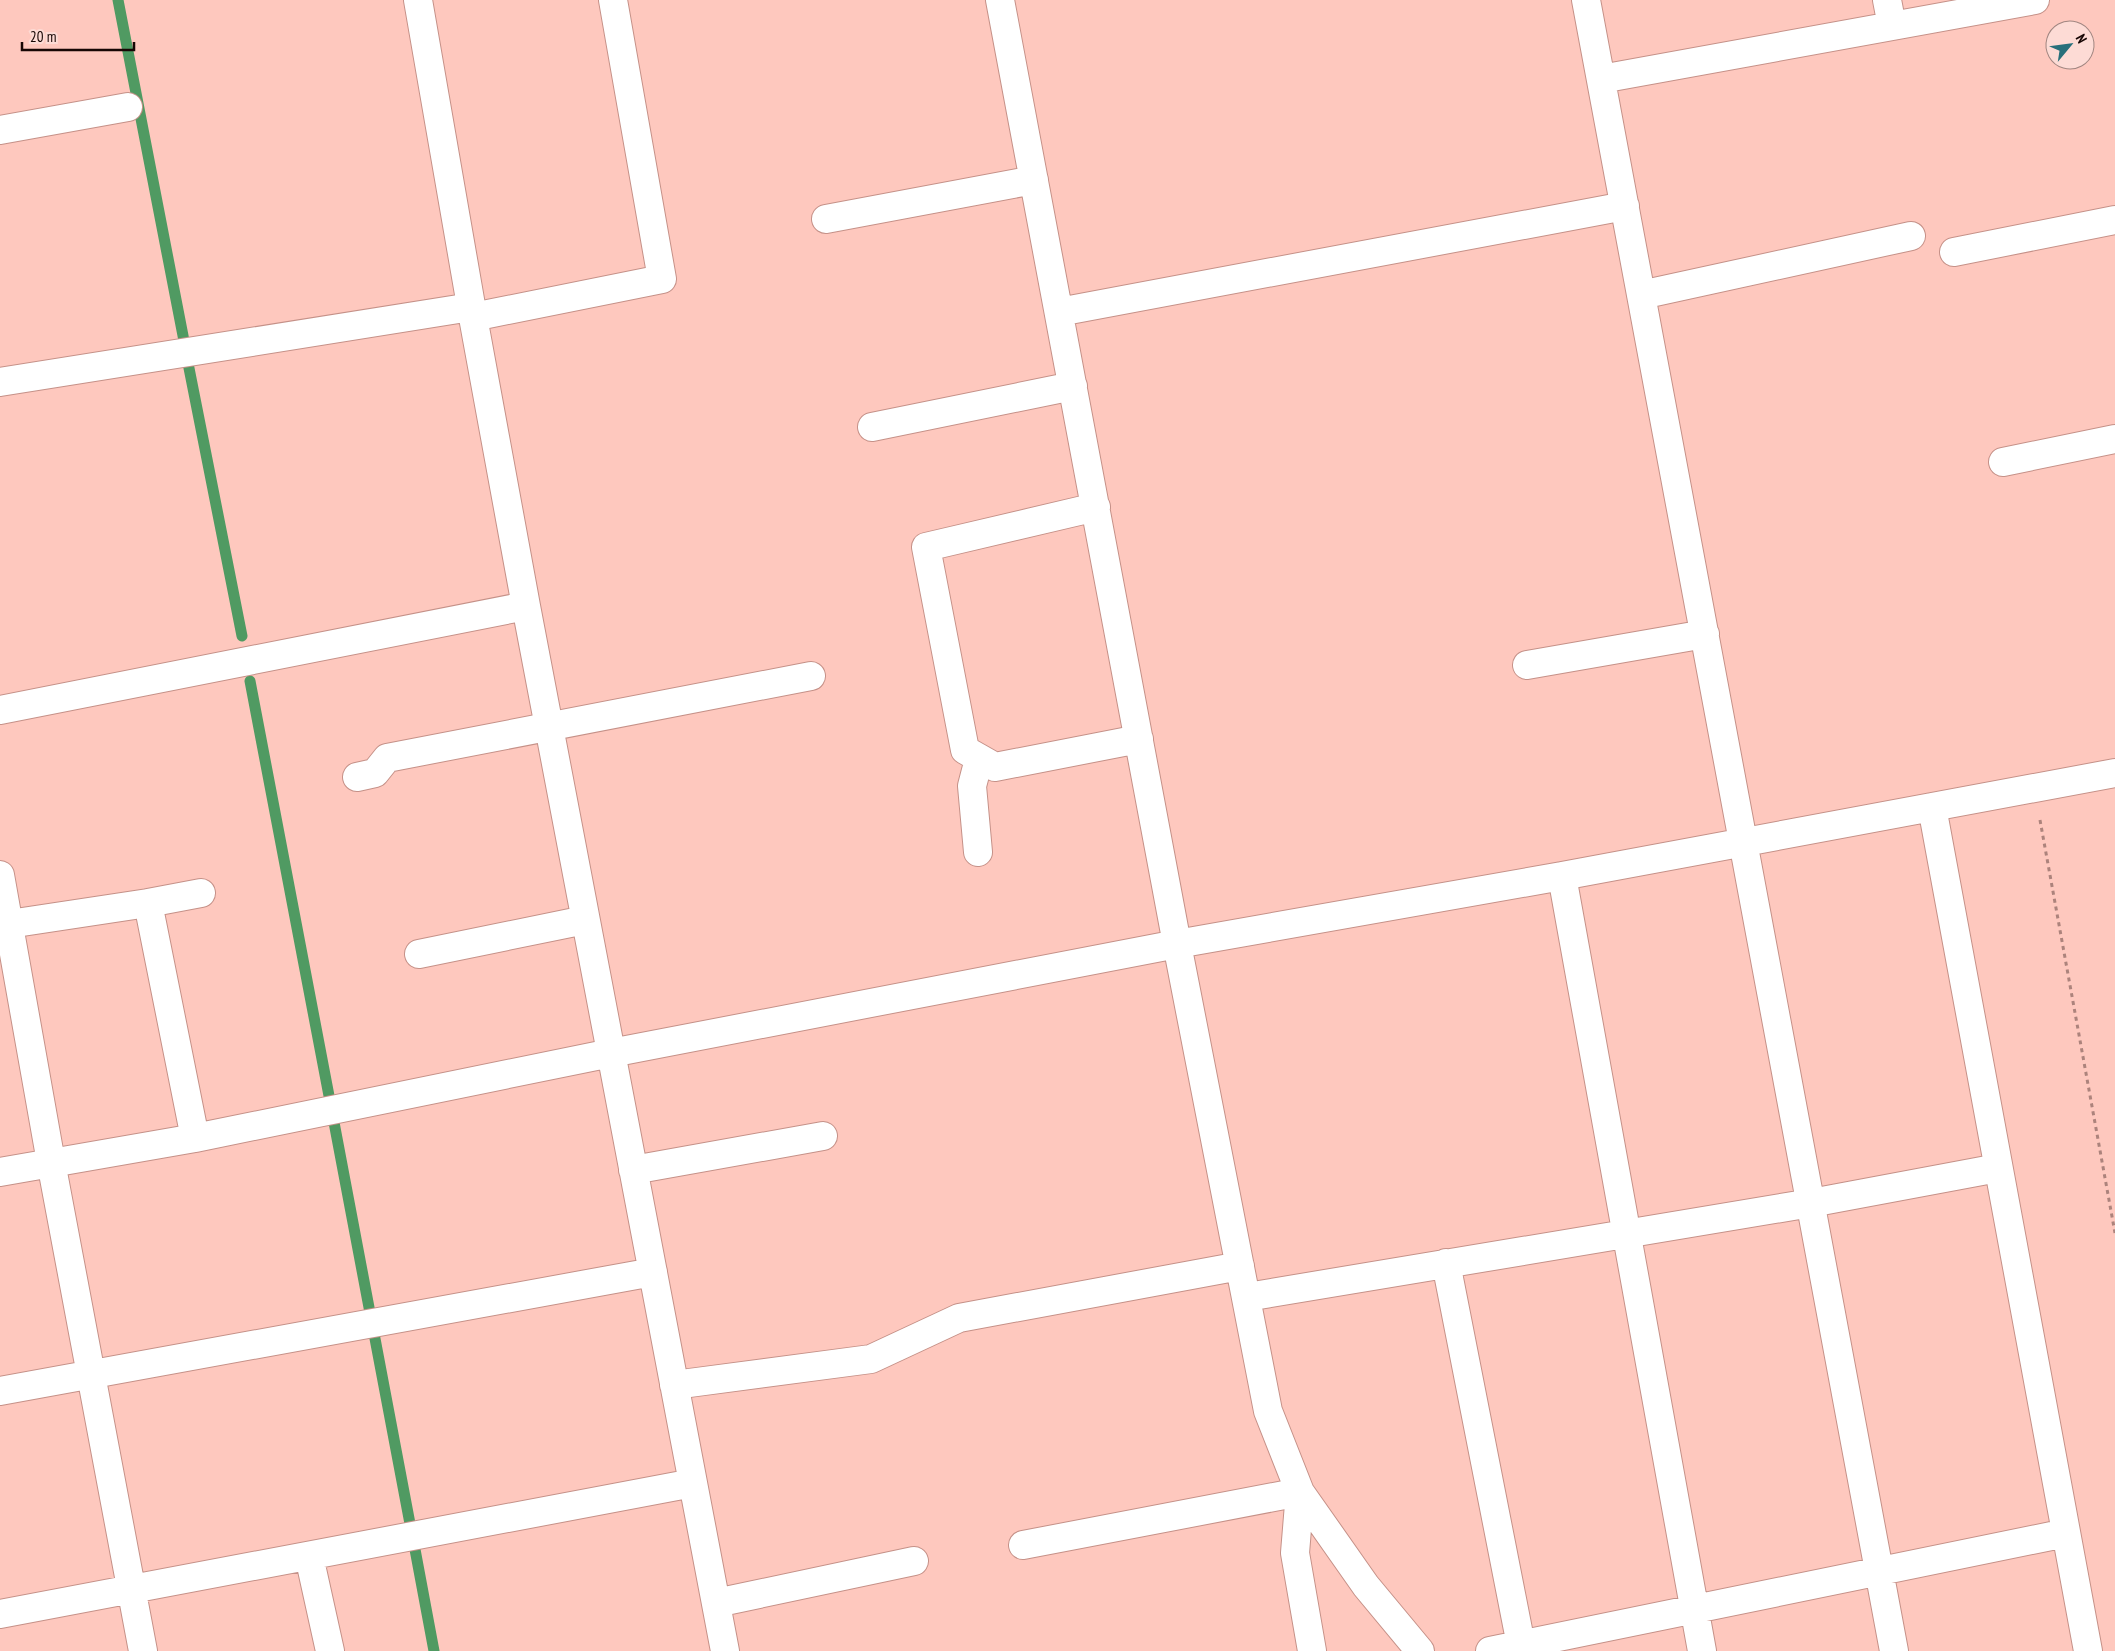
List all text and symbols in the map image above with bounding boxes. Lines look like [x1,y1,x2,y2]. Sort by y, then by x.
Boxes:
scale bar [22,20,135,52]
north arrow [2045,20,2095,70]
text: 20 m [30,27,56,46]
text: N [2072,31,2091,46]

